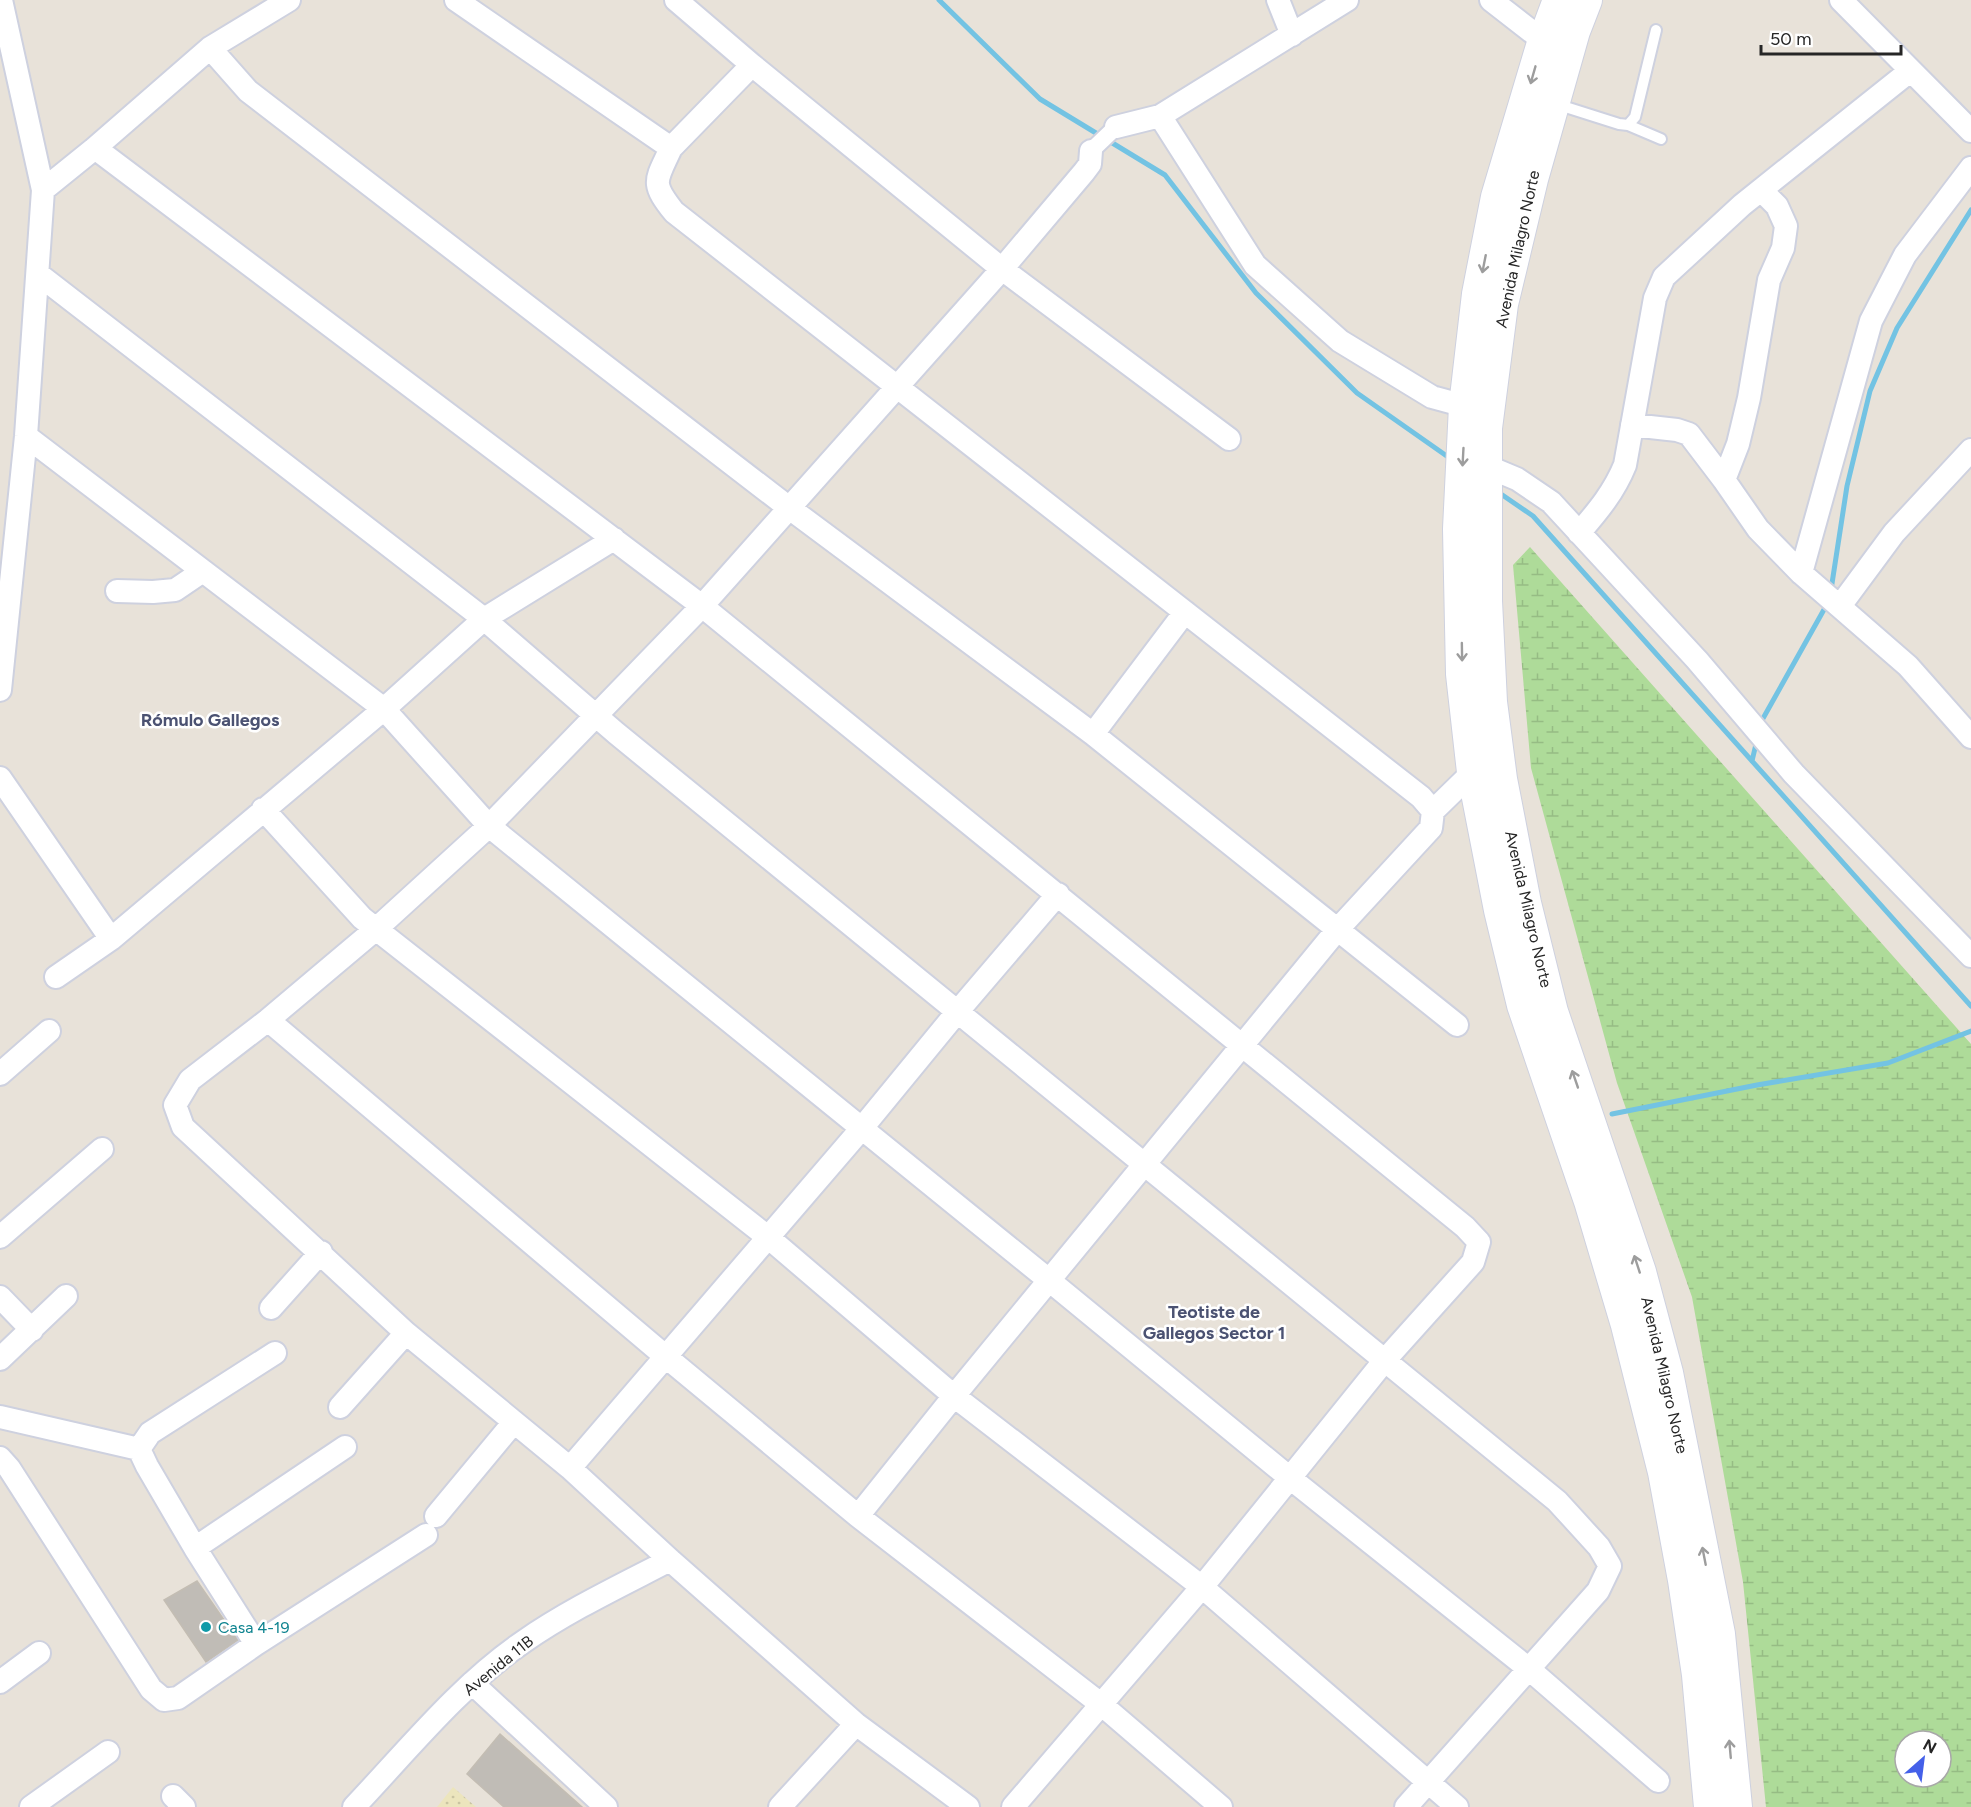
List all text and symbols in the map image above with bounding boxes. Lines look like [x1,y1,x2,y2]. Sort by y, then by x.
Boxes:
scale bar [1761,18,1900,56]
text: 50 m [1770,28,1812,50]
one-way arrow [1527,65,1538,84]
street label: Avenida Milagro Norte [1492,168,1544,330]
one-way arrow [1478,254,1489,273]
one-way arrow [1457,447,1468,467]
one-way arrow [1456,642,1468,662]
district label: Rómulo Gallegos [141,709,280,731]
street label: Avenida Milagro Norte [1501,829,1556,990]
one-way arrow [1568,1070,1579,1089]
one-way arrow [1630,1255,1641,1274]
street label: Avenida Milagro Norte [1637,1295,1692,1456]
district label: Teotiste de Gallegos Sector 1 [1143,1301,1285,1344]
one-way arrow [1698,1546,1709,1566]
place label: Casa 4-19 [218,1618,290,1637]
marker: Casa 4-19 [199,1620,213,1634]
street label: Avenida 11B [459,1631,537,1699]
north arrow [1893,1729,1953,1789]
text: N [1920,1735,1940,1757]
one-way arrow [1724,1739,1735,1759]

